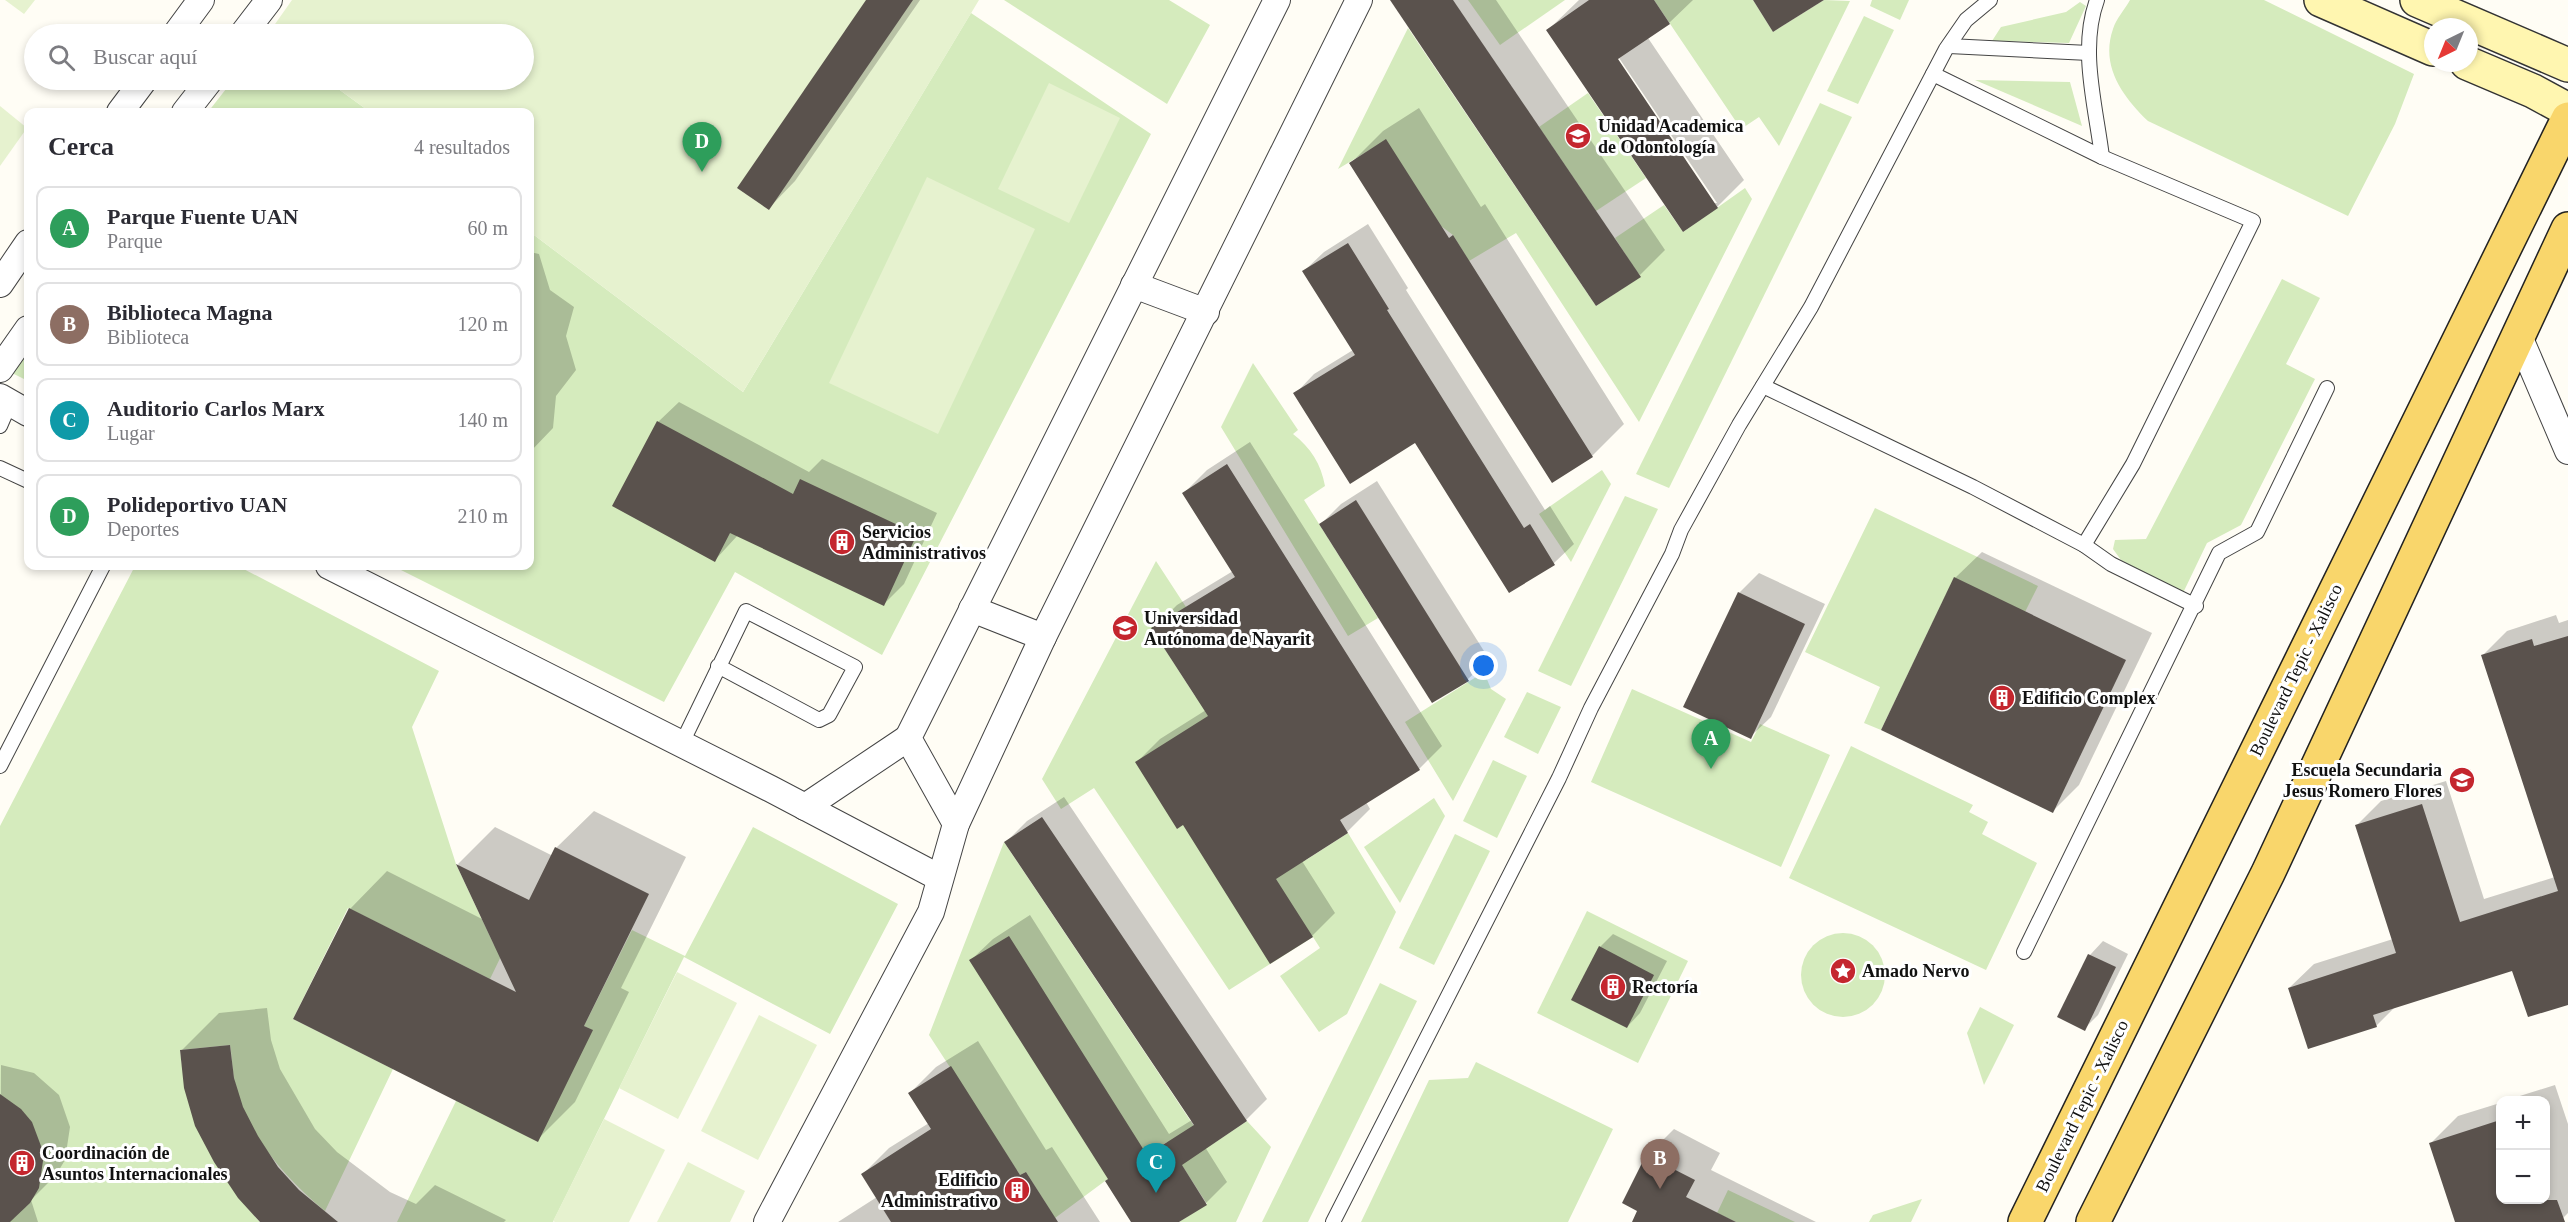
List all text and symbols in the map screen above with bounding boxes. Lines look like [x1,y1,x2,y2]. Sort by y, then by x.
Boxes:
north arrow [2424,18,2478,72]
search box [24,24,534,90]
icon: search [45,41,78,74]
text: Buscar aquí [93,44,197,69]
place label: Unidad Academica de Odontología [1598,116,1744,157]
school or university icon: Unidad Academica de Odontología [1563,121,1593,151]
pin: D [682,122,722,172]
text: Cerca [48,132,114,161]
text: 4 resultados [414,136,510,158]
text: Parque Fuente UAN [107,204,298,229]
text: A [62,217,77,239]
text: 60 m [467,217,508,239]
text: Parque [107,230,163,252]
text: Biblioteca Magna [107,300,273,325]
text: B [63,313,76,335]
text: 120 m [457,313,508,335]
text: Biblioteca [107,326,189,348]
text: Auditorio Carlos Marx [107,396,325,421]
text: C [62,409,77,431]
text: 140 m [457,409,508,431]
text: Lugar [107,422,155,444]
text: Polideportivo UAN [107,492,287,517]
text: D [62,505,77,527]
text: 210 m [457,505,508,527]
text: Deportes [107,518,179,540]
place label: Servicios Administrativos [862,522,986,563]
building icon: Servicios Administrativos [827,527,857,557]
street label: Boulevard Tepic - Xalisco [2246,581,2346,759]
place label: Universidad Autónoma de Nayarit [1144,608,1311,649]
school or university icon: Universidad Autónoma de Nayarit [1110,613,1140,643]
your location [1469,651,1498,680]
building icon: Edificio Complex [1987,683,2017,713]
place label: Edificio Complex [2022,688,2156,708]
pin: A [1692,720,1730,769]
place label: Escuela Secundaria Jesus Romero Flores [2283,760,2442,801]
school or university icon: Escuela Secundaria Jesus Romero Flores [2447,765,2477,795]
place icon: Amado Nervo [1828,956,1858,986]
place label: Amado Nervo [1862,961,1969,981]
building icon: Rectoría [1598,972,1628,1002]
place label: Rectoría [1632,977,1698,997]
street label: Boulevard Tepic - Xalisco [2032,1017,2132,1195]
map controls [2496,1096,2550,1204]
button: + [2496,1096,2550,1150]
pin: B [1640,1140,1680,1189]
place label: Coordinación de Asuntos Internacionales [42,1143,228,1184]
pin: C [1136,1144,1176,1193]
building icon: Coordinación de Asuntos Internacionales [7,1148,37,1178]
button: − [2496,1150,2550,1204]
place label: Edificio Administrativo [881,1170,998,1211]
building icon: Edificio Administrativo [1002,1175,1032,1205]

